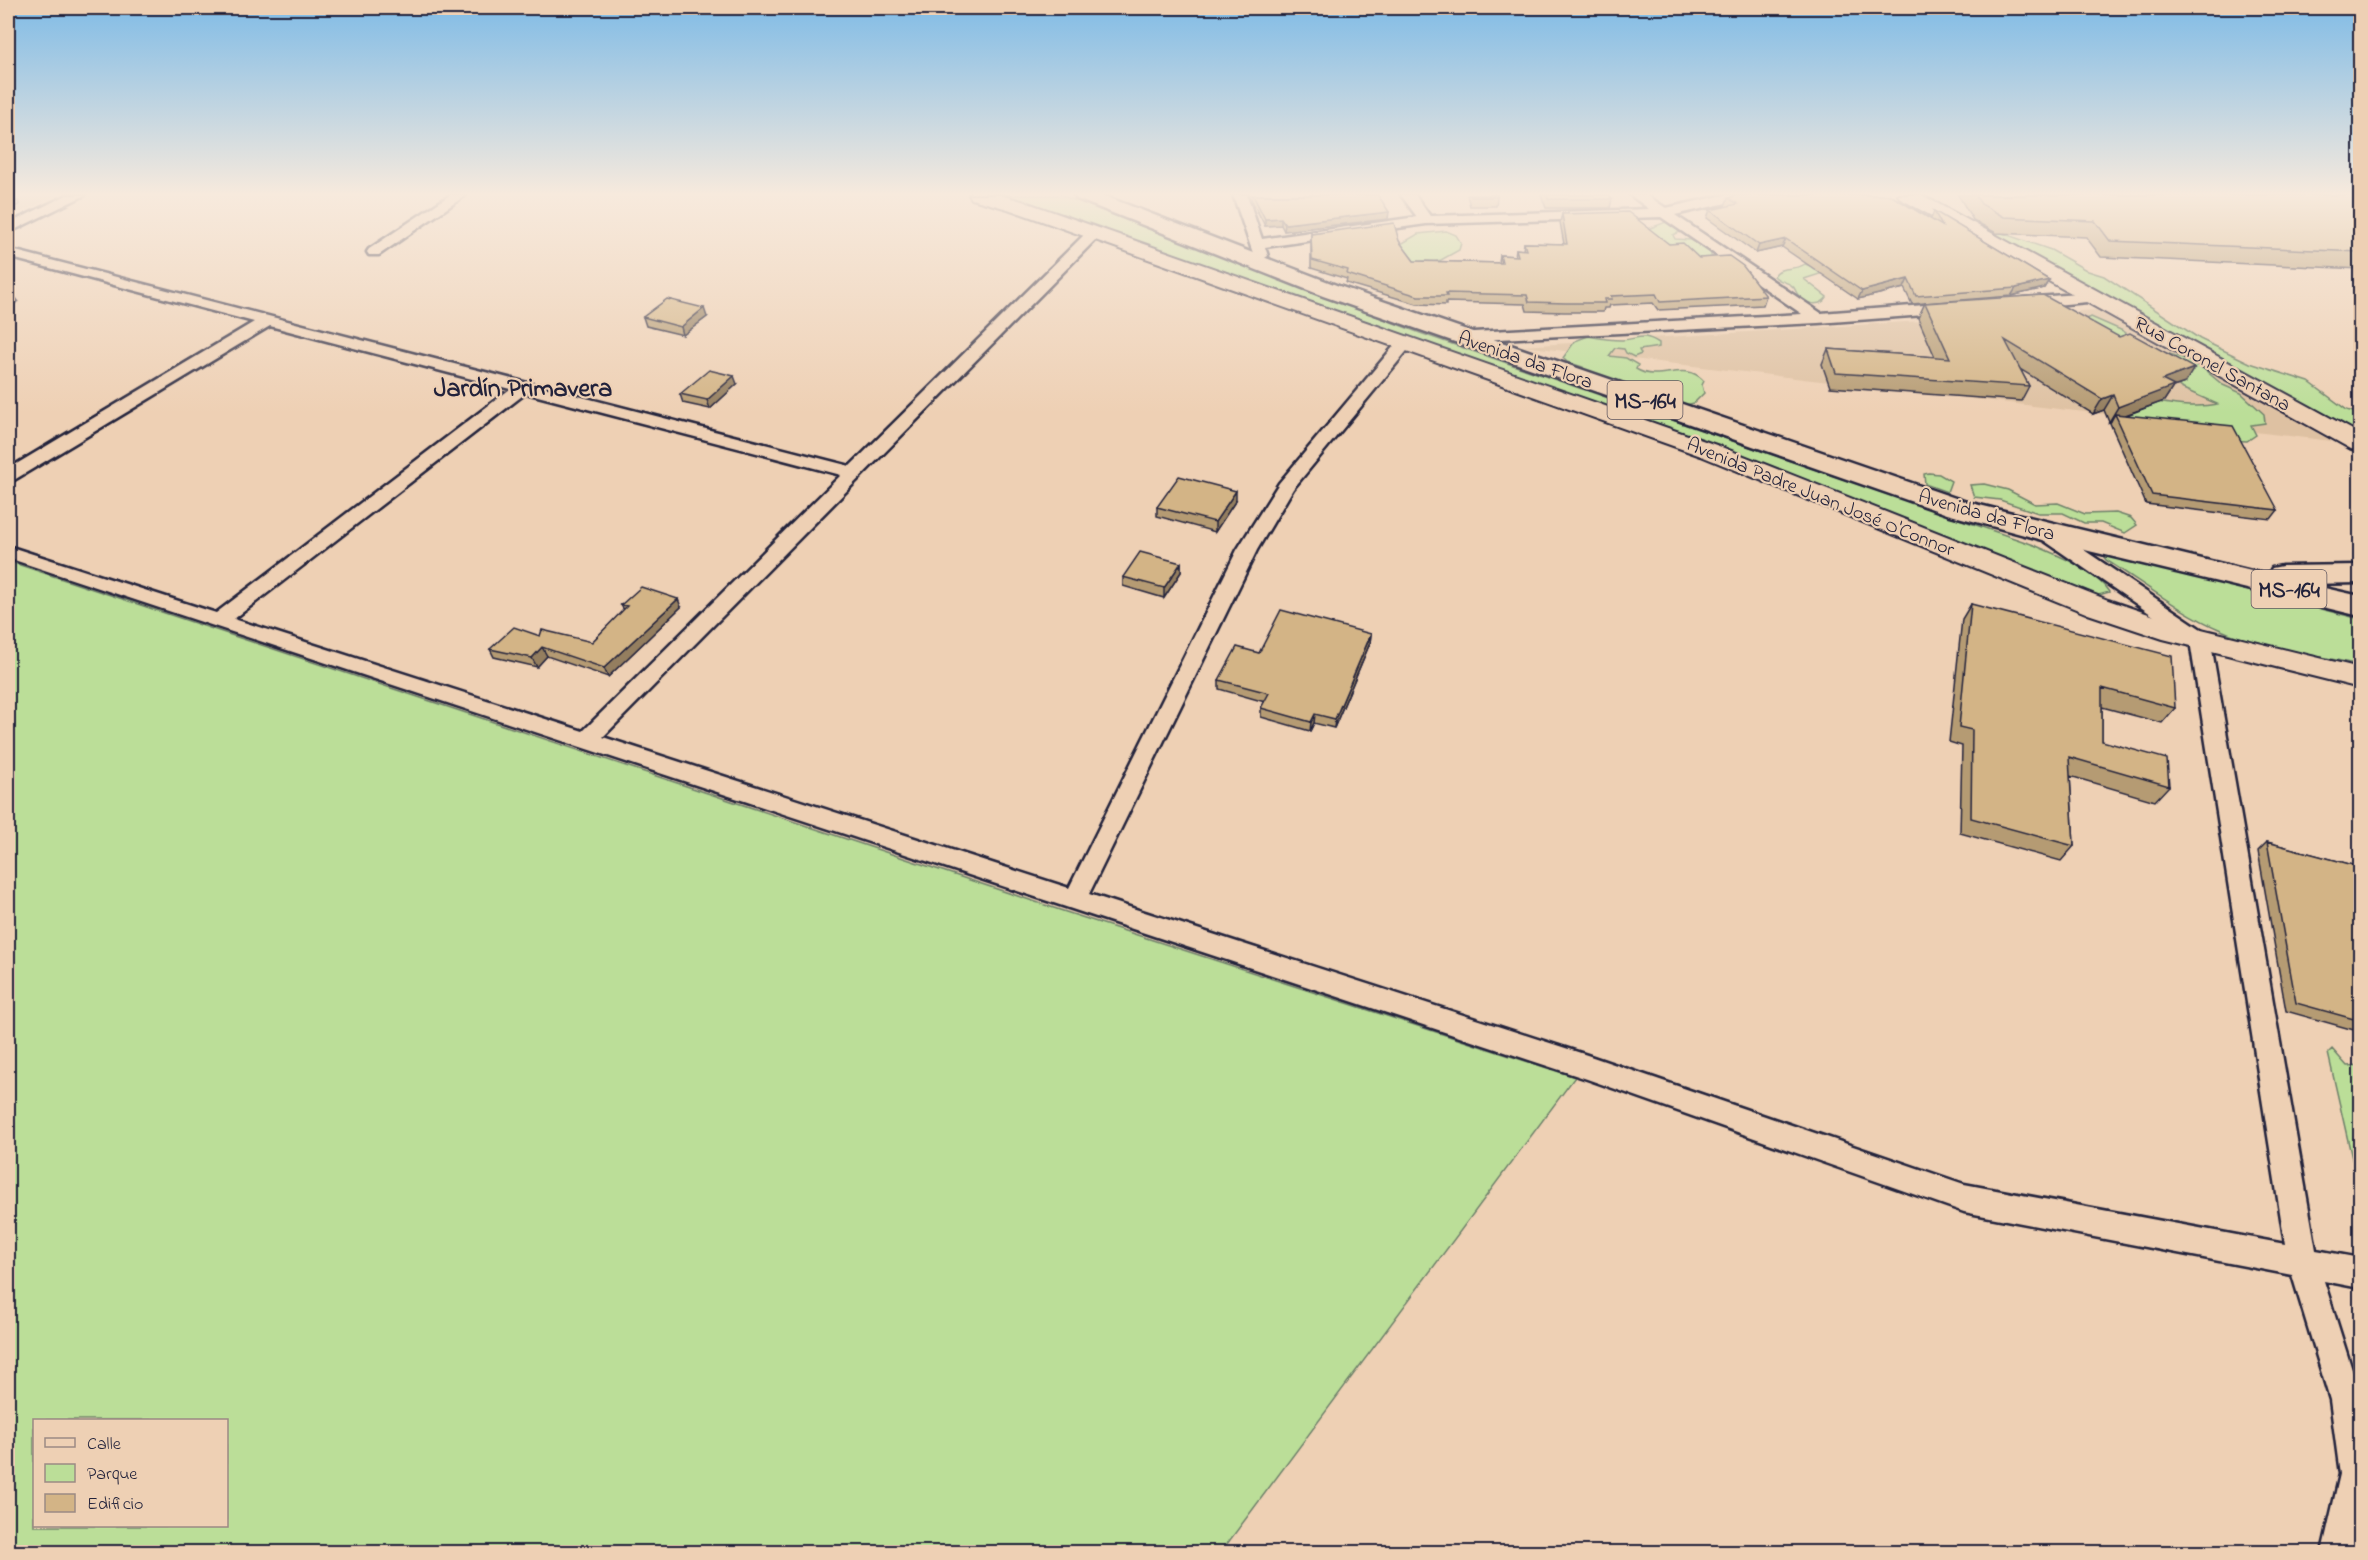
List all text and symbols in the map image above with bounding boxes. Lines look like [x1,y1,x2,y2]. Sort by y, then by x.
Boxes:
street label: Rua Coronel Santana [2128,310,2295,420]
street label: Avenida da Flora [1454,325,1597,398]
district label: Jardín Primavera [434,371,612,409]
road number: MS-164 [1608,381,1682,419]
street label: Avenida Padre Juan José O'Connor [1682,431,1959,566]
street label: Avenida da Flora [1915,483,2058,550]
road number: MS-164 [2252,570,2326,608]
legend [33,1419,228,1527]
text: Calle [87,1432,122,1458]
text: Parque [87,1462,138,1488]
text: Edificio [87,1492,143,1518]

